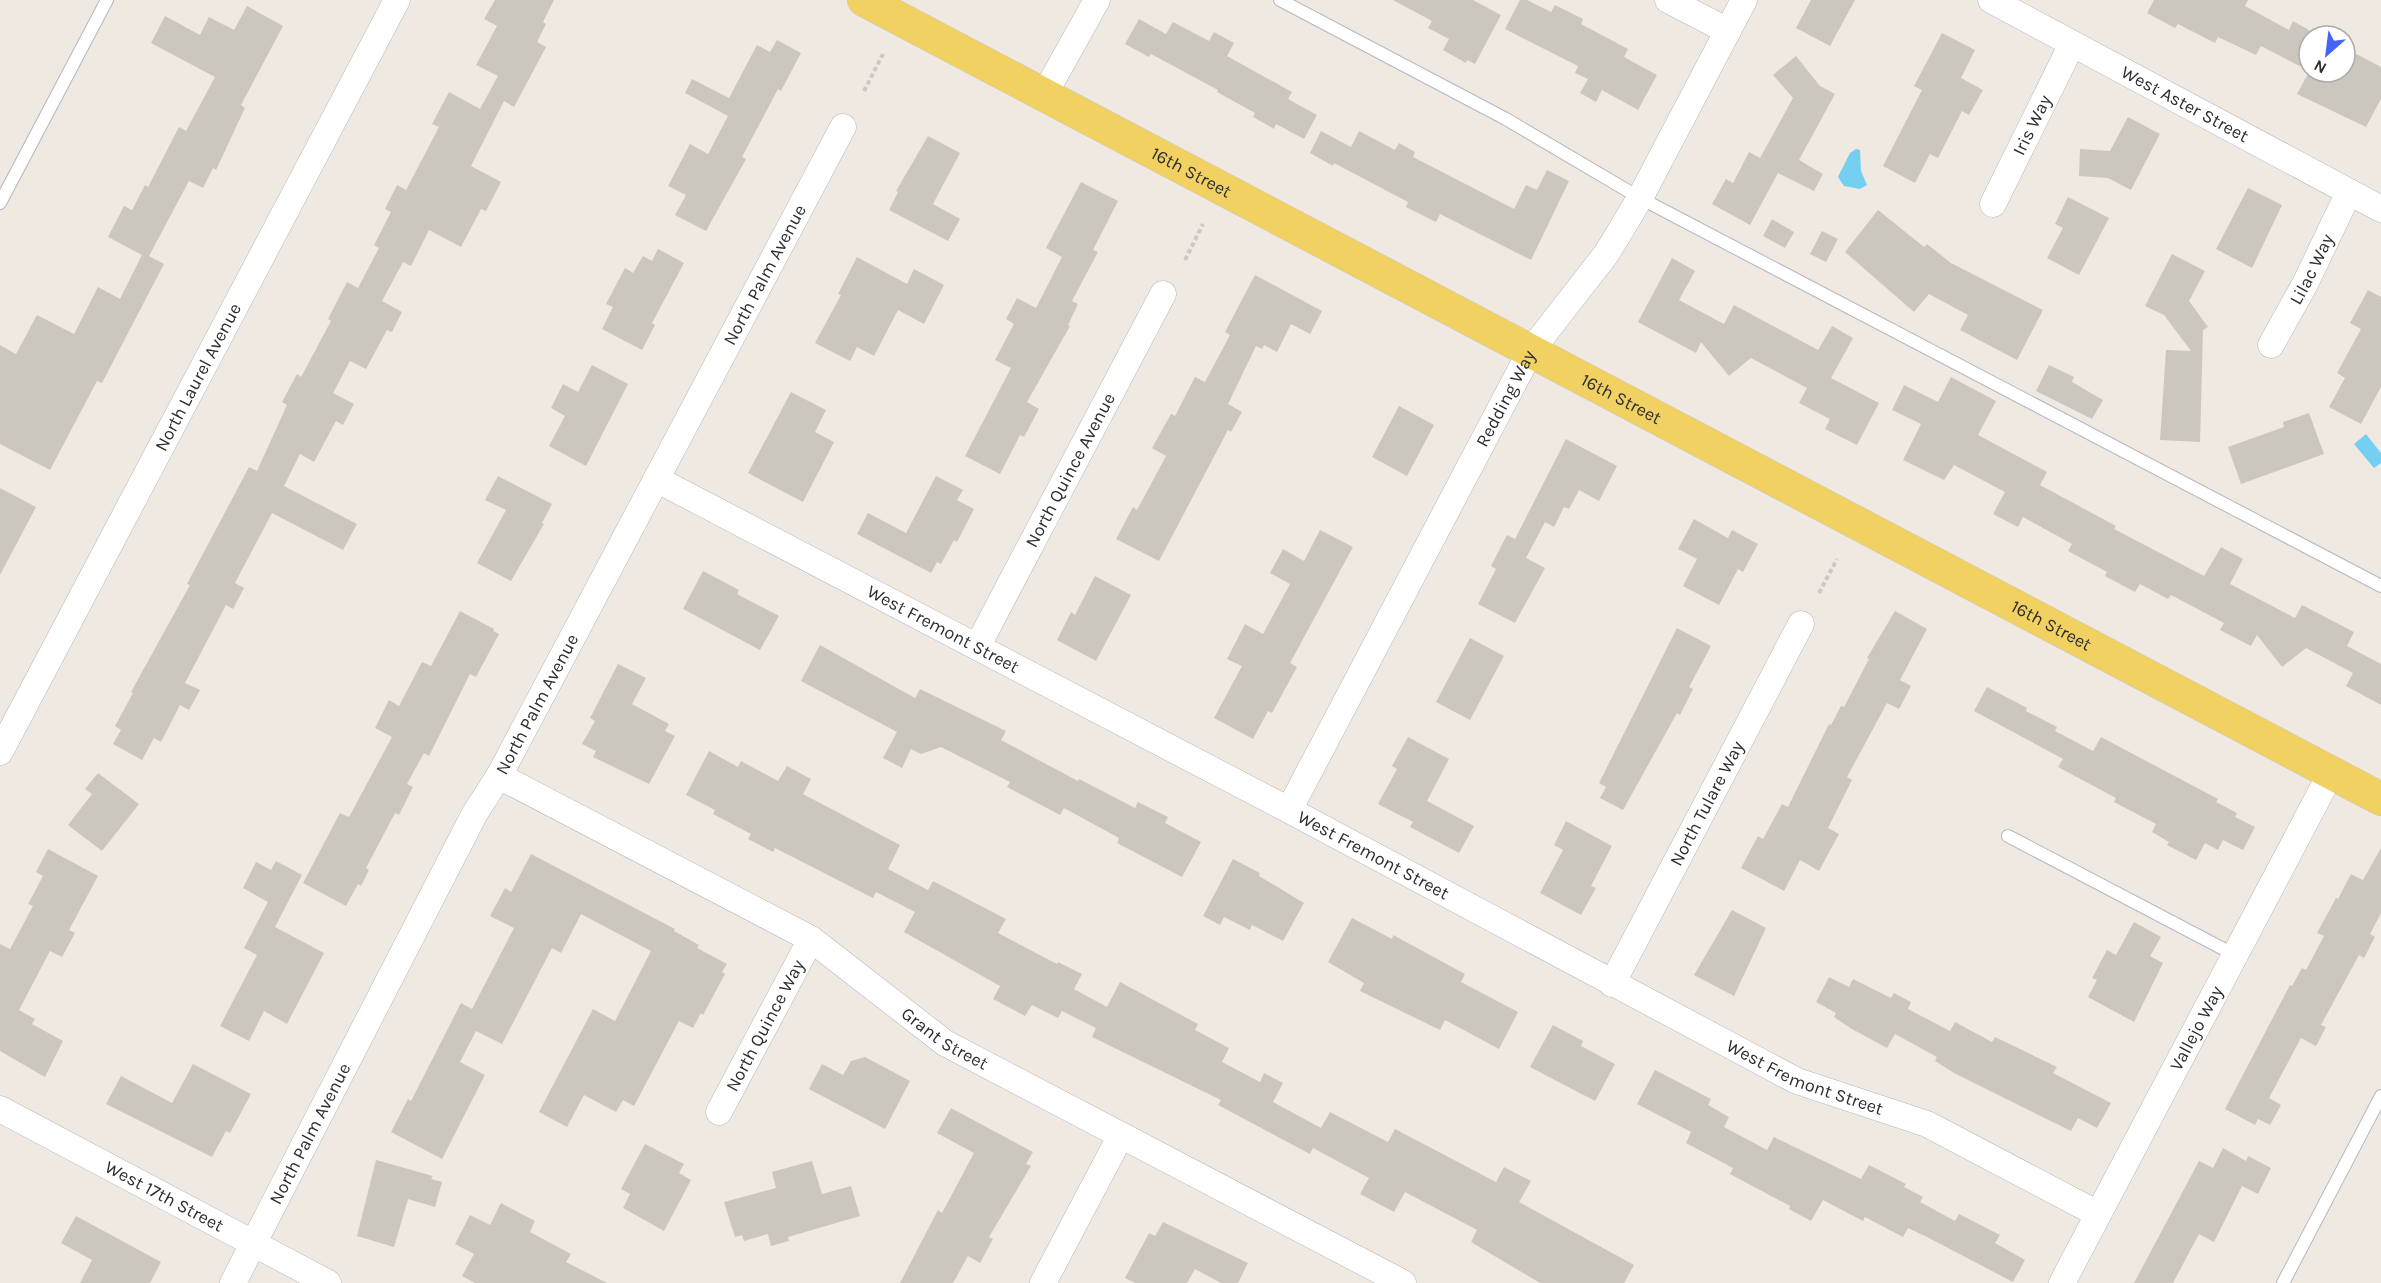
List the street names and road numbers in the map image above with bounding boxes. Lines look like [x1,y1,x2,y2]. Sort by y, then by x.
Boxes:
street label: West Aster Street [2117,61,2253,147]
street label: Iris Way [2008,91,2056,159]
street label: 16th Street [1147,142,1235,203]
street label: North Palm Avenue [718,201,811,349]
street label: Lilac Way [2285,230,2339,309]
street label: North Laurel Avenue [150,299,246,455]
street label: Redding Way [1471,346,1540,451]
street label: 16th Street [1577,369,1665,429]
street label: North Quince Avenue [1021,389,1120,551]
street label: West Fremont Street [863,580,1023,678]
street label: 16th Street [2007,595,2095,656]
street label: North Palm Avenue [491,630,583,778]
street label: North Tulare Way [1665,737,1749,870]
street label: West Fremont Street [1294,806,1453,905]
street label: North Quince Way [721,955,809,1095]
street label: Vallejo Way [2165,982,2228,1074]
street label: Grant Street [897,1002,992,1075]
street label: West Fremont Street [1723,1034,1886,1120]
street label: North Palm Avenue [264,1059,355,1208]
street label: West 17th Street [101,1156,228,1237]

